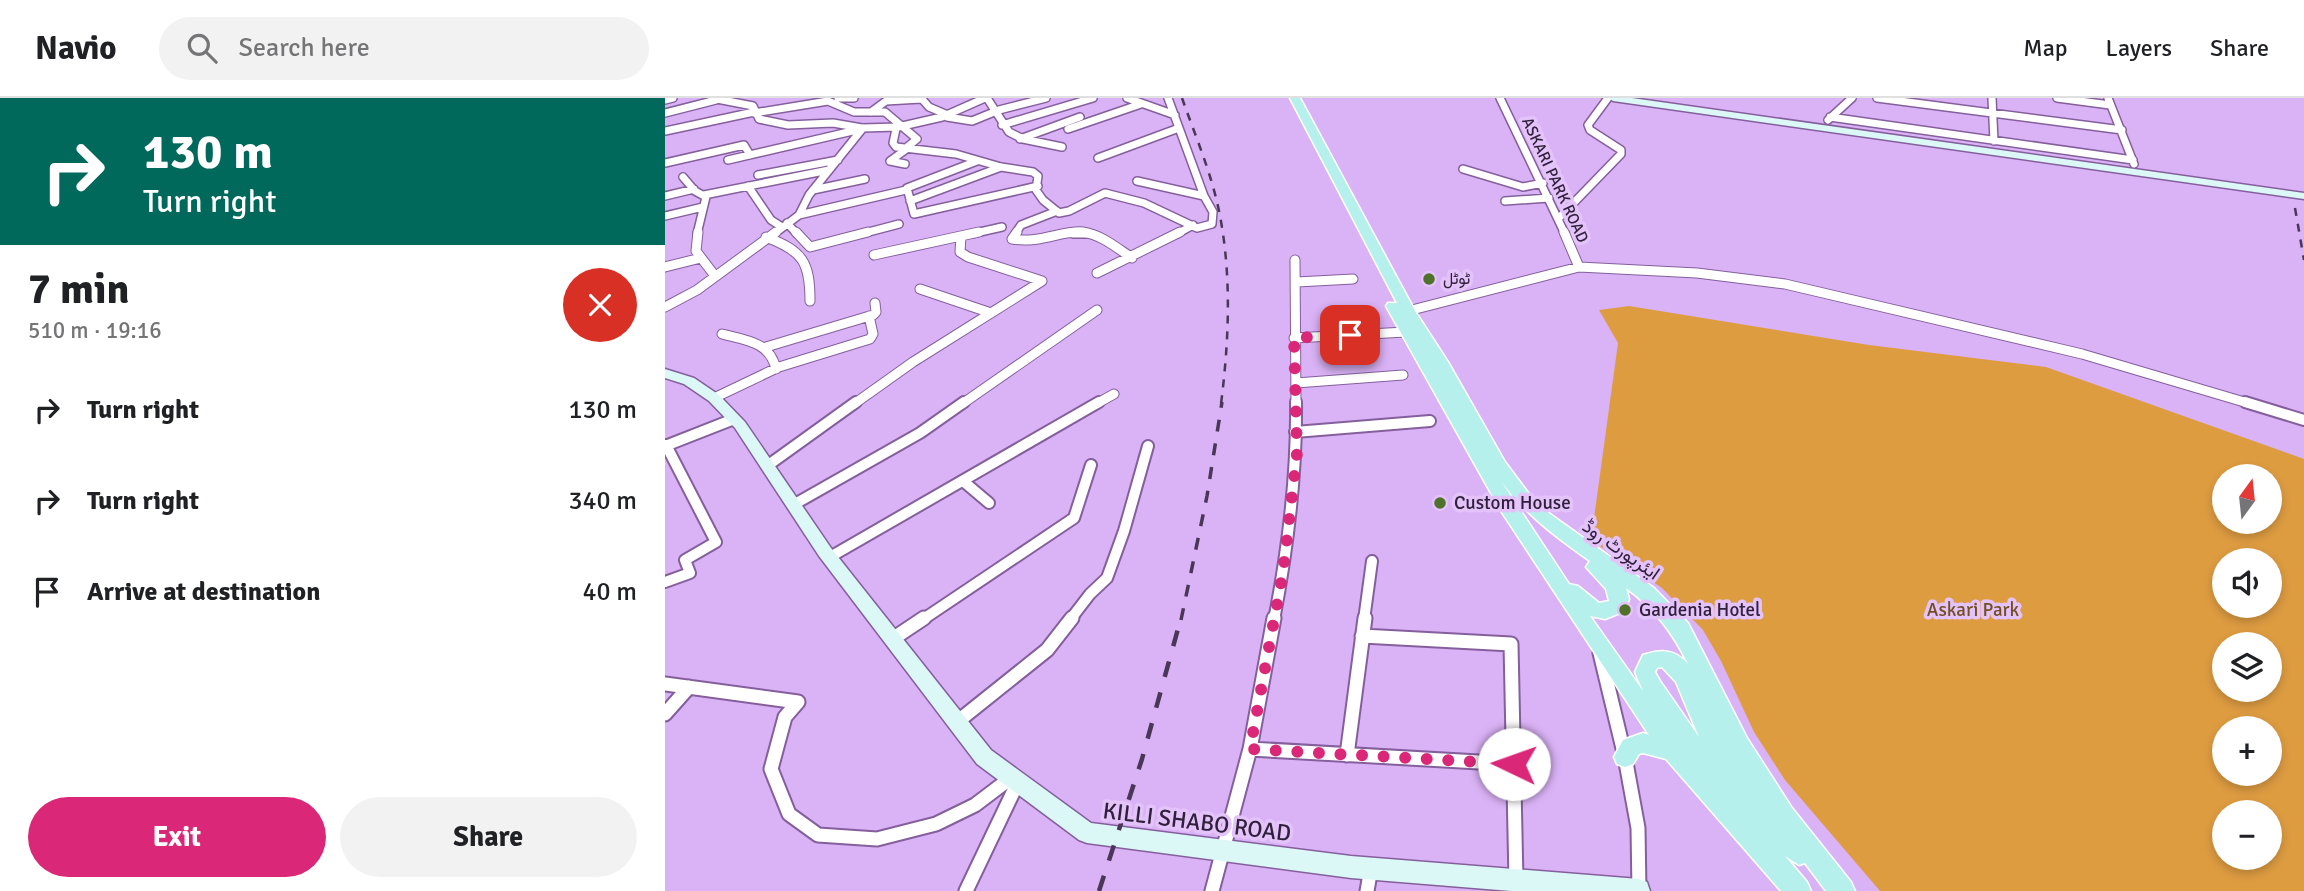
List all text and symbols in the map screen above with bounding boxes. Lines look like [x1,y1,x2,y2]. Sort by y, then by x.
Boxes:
search box [159,17,649,80]
text: Navio [35,28,117,69]
icon: search [183,29,221,67]
text: Search here [239,32,370,64]
text: Map [2023,33,2068,63]
text: Layers [2106,33,2172,63]
text: Share [2210,33,2269,63]
street label: ASKARI PARK ROAD [1517,114,1593,246]
text: 130 m [143,122,273,182]
icon: right [28,126,119,217]
text: Turn right [143,182,276,221]
text: 7 min [28,264,129,315]
button: close [563,268,637,342]
place label: ٹوٹل [1443,269,1471,289]
marker: ٹوٹل [1421,271,1437,287]
pin [1320,305,1380,365]
text: 510 m · 19:16 [28,316,162,345]
icon: arrive [1331,316,1369,354]
icon: right [28,391,66,429]
text: Turn right [87,394,199,426]
text: 130 m [568,394,637,426]
north arrow [2212,464,2282,534]
map controls [2212,464,2282,870]
icon: right [28,482,66,520]
text: Turn right [87,485,199,517]
text: 340 m [568,485,637,517]
place label: Custom House [1454,491,1571,515]
marker: Custom House [1432,495,1448,511]
street label: ایئرپورٹ روڈ [1577,515,1665,586]
button: sound [2212,548,2282,618]
icon: arrive [28,573,66,611]
text: Arrive at destination [87,576,320,608]
text: 40 m [582,576,637,608]
place label: Gardenia Hotel [1639,598,1761,622]
park label: Askari Park [1927,598,2020,622]
marker: Gardenia Hotel [1617,602,1633,618]
button: layers [2212,632,2282,702]
button: + [2212,716,2282,786]
position arrow [1477,727,1551,801]
street label: KILLI SHABO ROAD [1101,796,1293,848]
button: Exit [28,797,326,877]
button: Share [340,797,637,877]
button: − [2212,800,2282,870]

